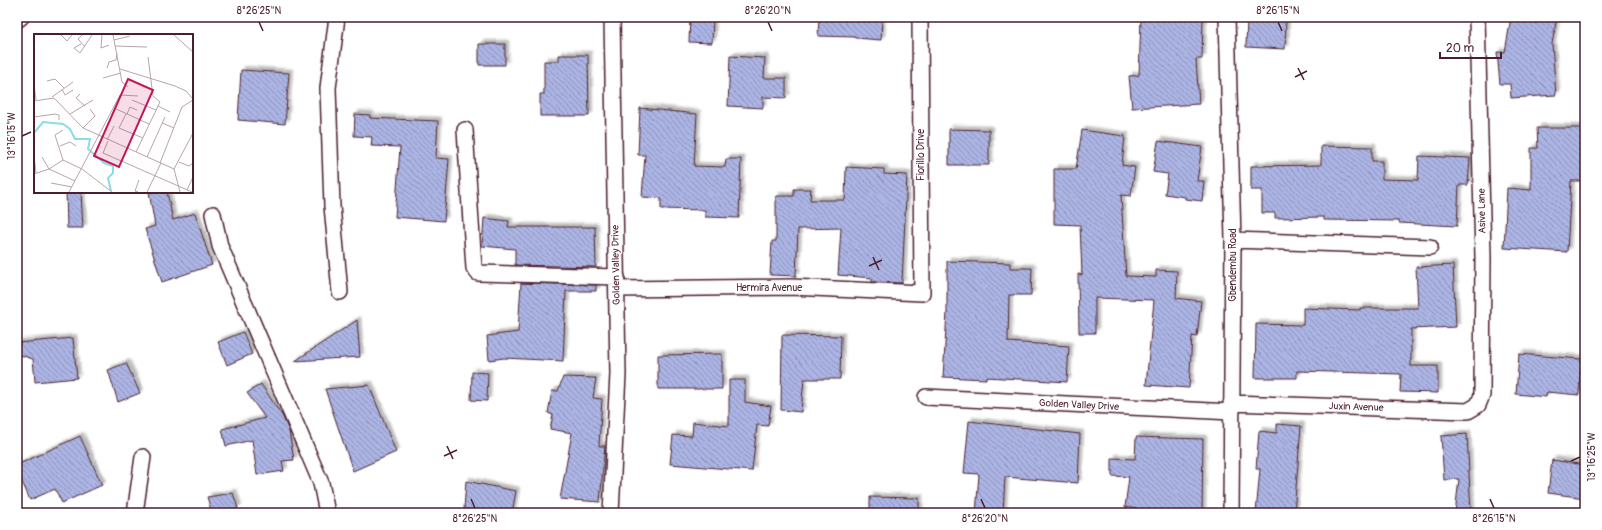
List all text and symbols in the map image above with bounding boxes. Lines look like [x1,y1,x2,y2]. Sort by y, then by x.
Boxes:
text: 8°26'25"N [237,5,282,17]
text: 8°26'20"N [745,5,791,17]
text: 8°26'15"N [1257,5,1300,17]
inset map [34,34,193,193]
scale bar [1440,34,1501,60]
text: 20 m [1446,41,1475,56]
text: 13°16'15"W [6,112,18,160]
street label: Fiorillo Drive [915,129,927,181]
street label: Asive Lane [1476,188,1488,234]
street label: Golden Valley Drive [609,225,623,305]
street label: Gbendembu Road [1227,228,1239,302]
street label: Hermira Avenue [736,282,802,294]
street label: Golden Valley Drive [1039,397,1119,413]
street label: Juxin Avenue [1328,400,1384,414]
text: 13°16'25"W [1586,432,1598,482]
text: 8°26'25"N [453,513,498,525]
text: 8°26'20"N [962,513,1008,525]
text: 8°26'15"N [1473,513,1516,525]

